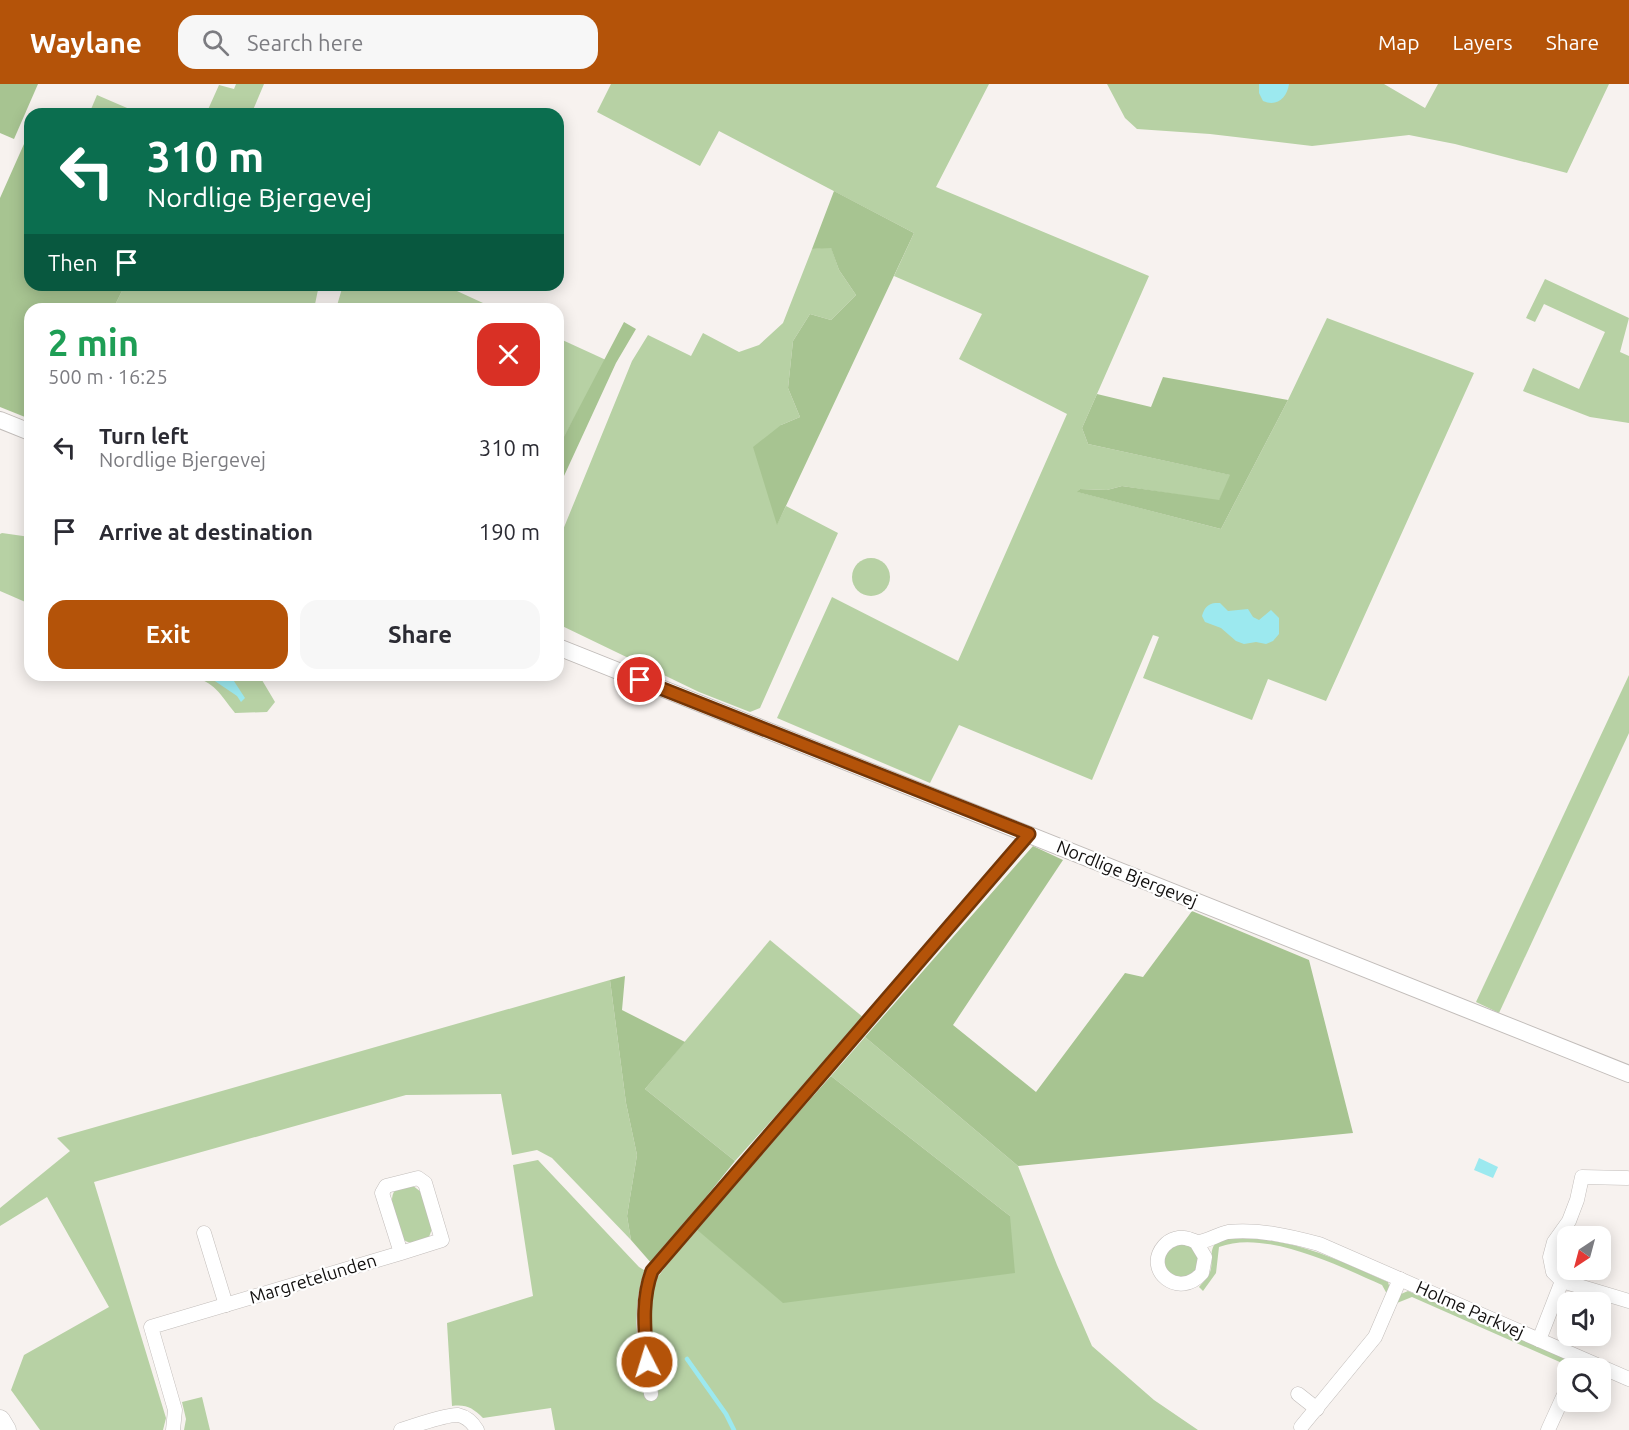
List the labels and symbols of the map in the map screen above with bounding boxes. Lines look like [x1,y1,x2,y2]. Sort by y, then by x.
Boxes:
pin [614,654,665,705]
street label: Nordlige Bjergevej [1054,836,1201,910]
north arrow [1557,1226,1611,1280]
street label: Margretelunden [247,1249,379,1307]
street label: Holme Parkvej [1413,1276,1528,1342]
position arrow [615,1330,679,1394]

